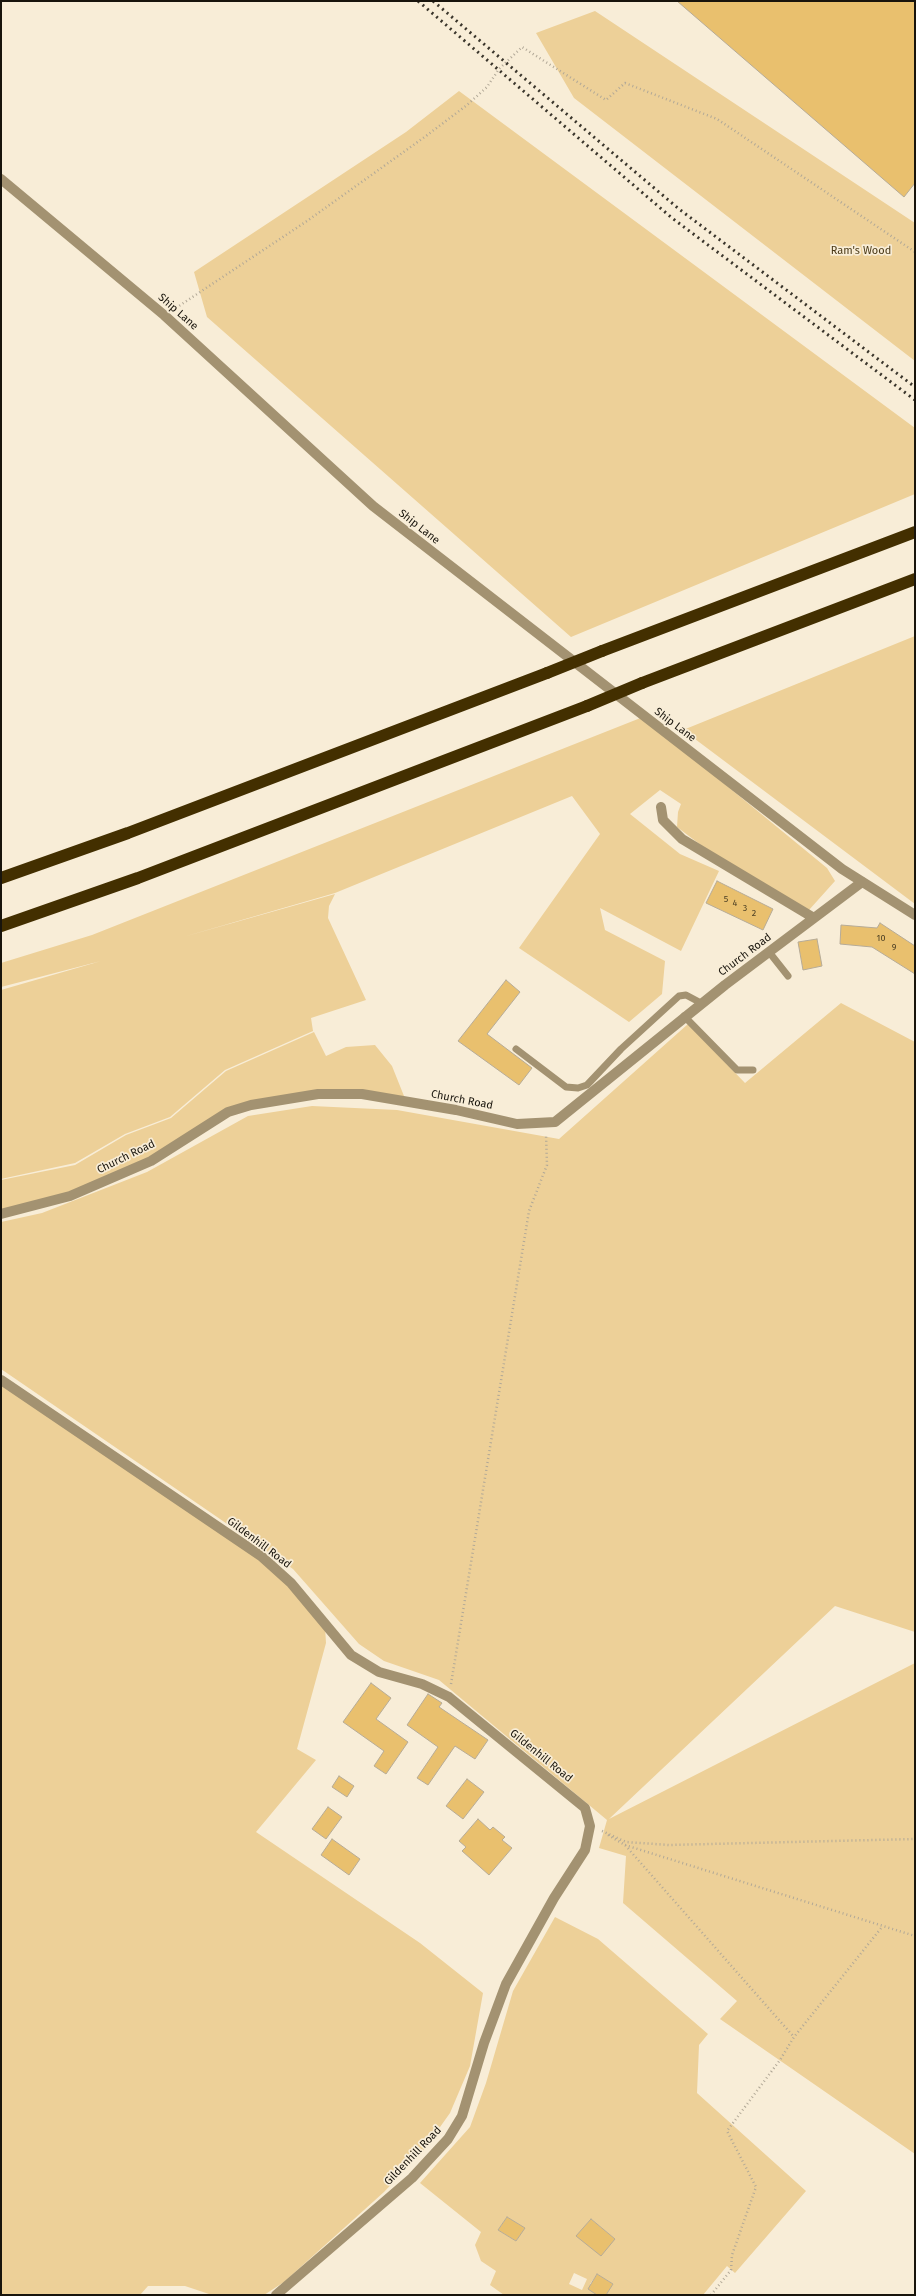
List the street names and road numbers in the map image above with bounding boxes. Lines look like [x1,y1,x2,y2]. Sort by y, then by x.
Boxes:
street label: Ship Lane [155,291,201,333]
street label: Ship Lane [396,507,442,547]
street label: Ship Lane [652,705,698,745]
street label: Church Road [716,931,774,979]
street label: Church Road [430,1088,494,1112]
street label: Church Road [95,1137,157,1177]
street label: Gildenhill Road [224,1515,294,1571]
street label: Gildenhill Road [507,1727,575,1785]
street label: Gildenhill Road [382,2124,444,2188]

